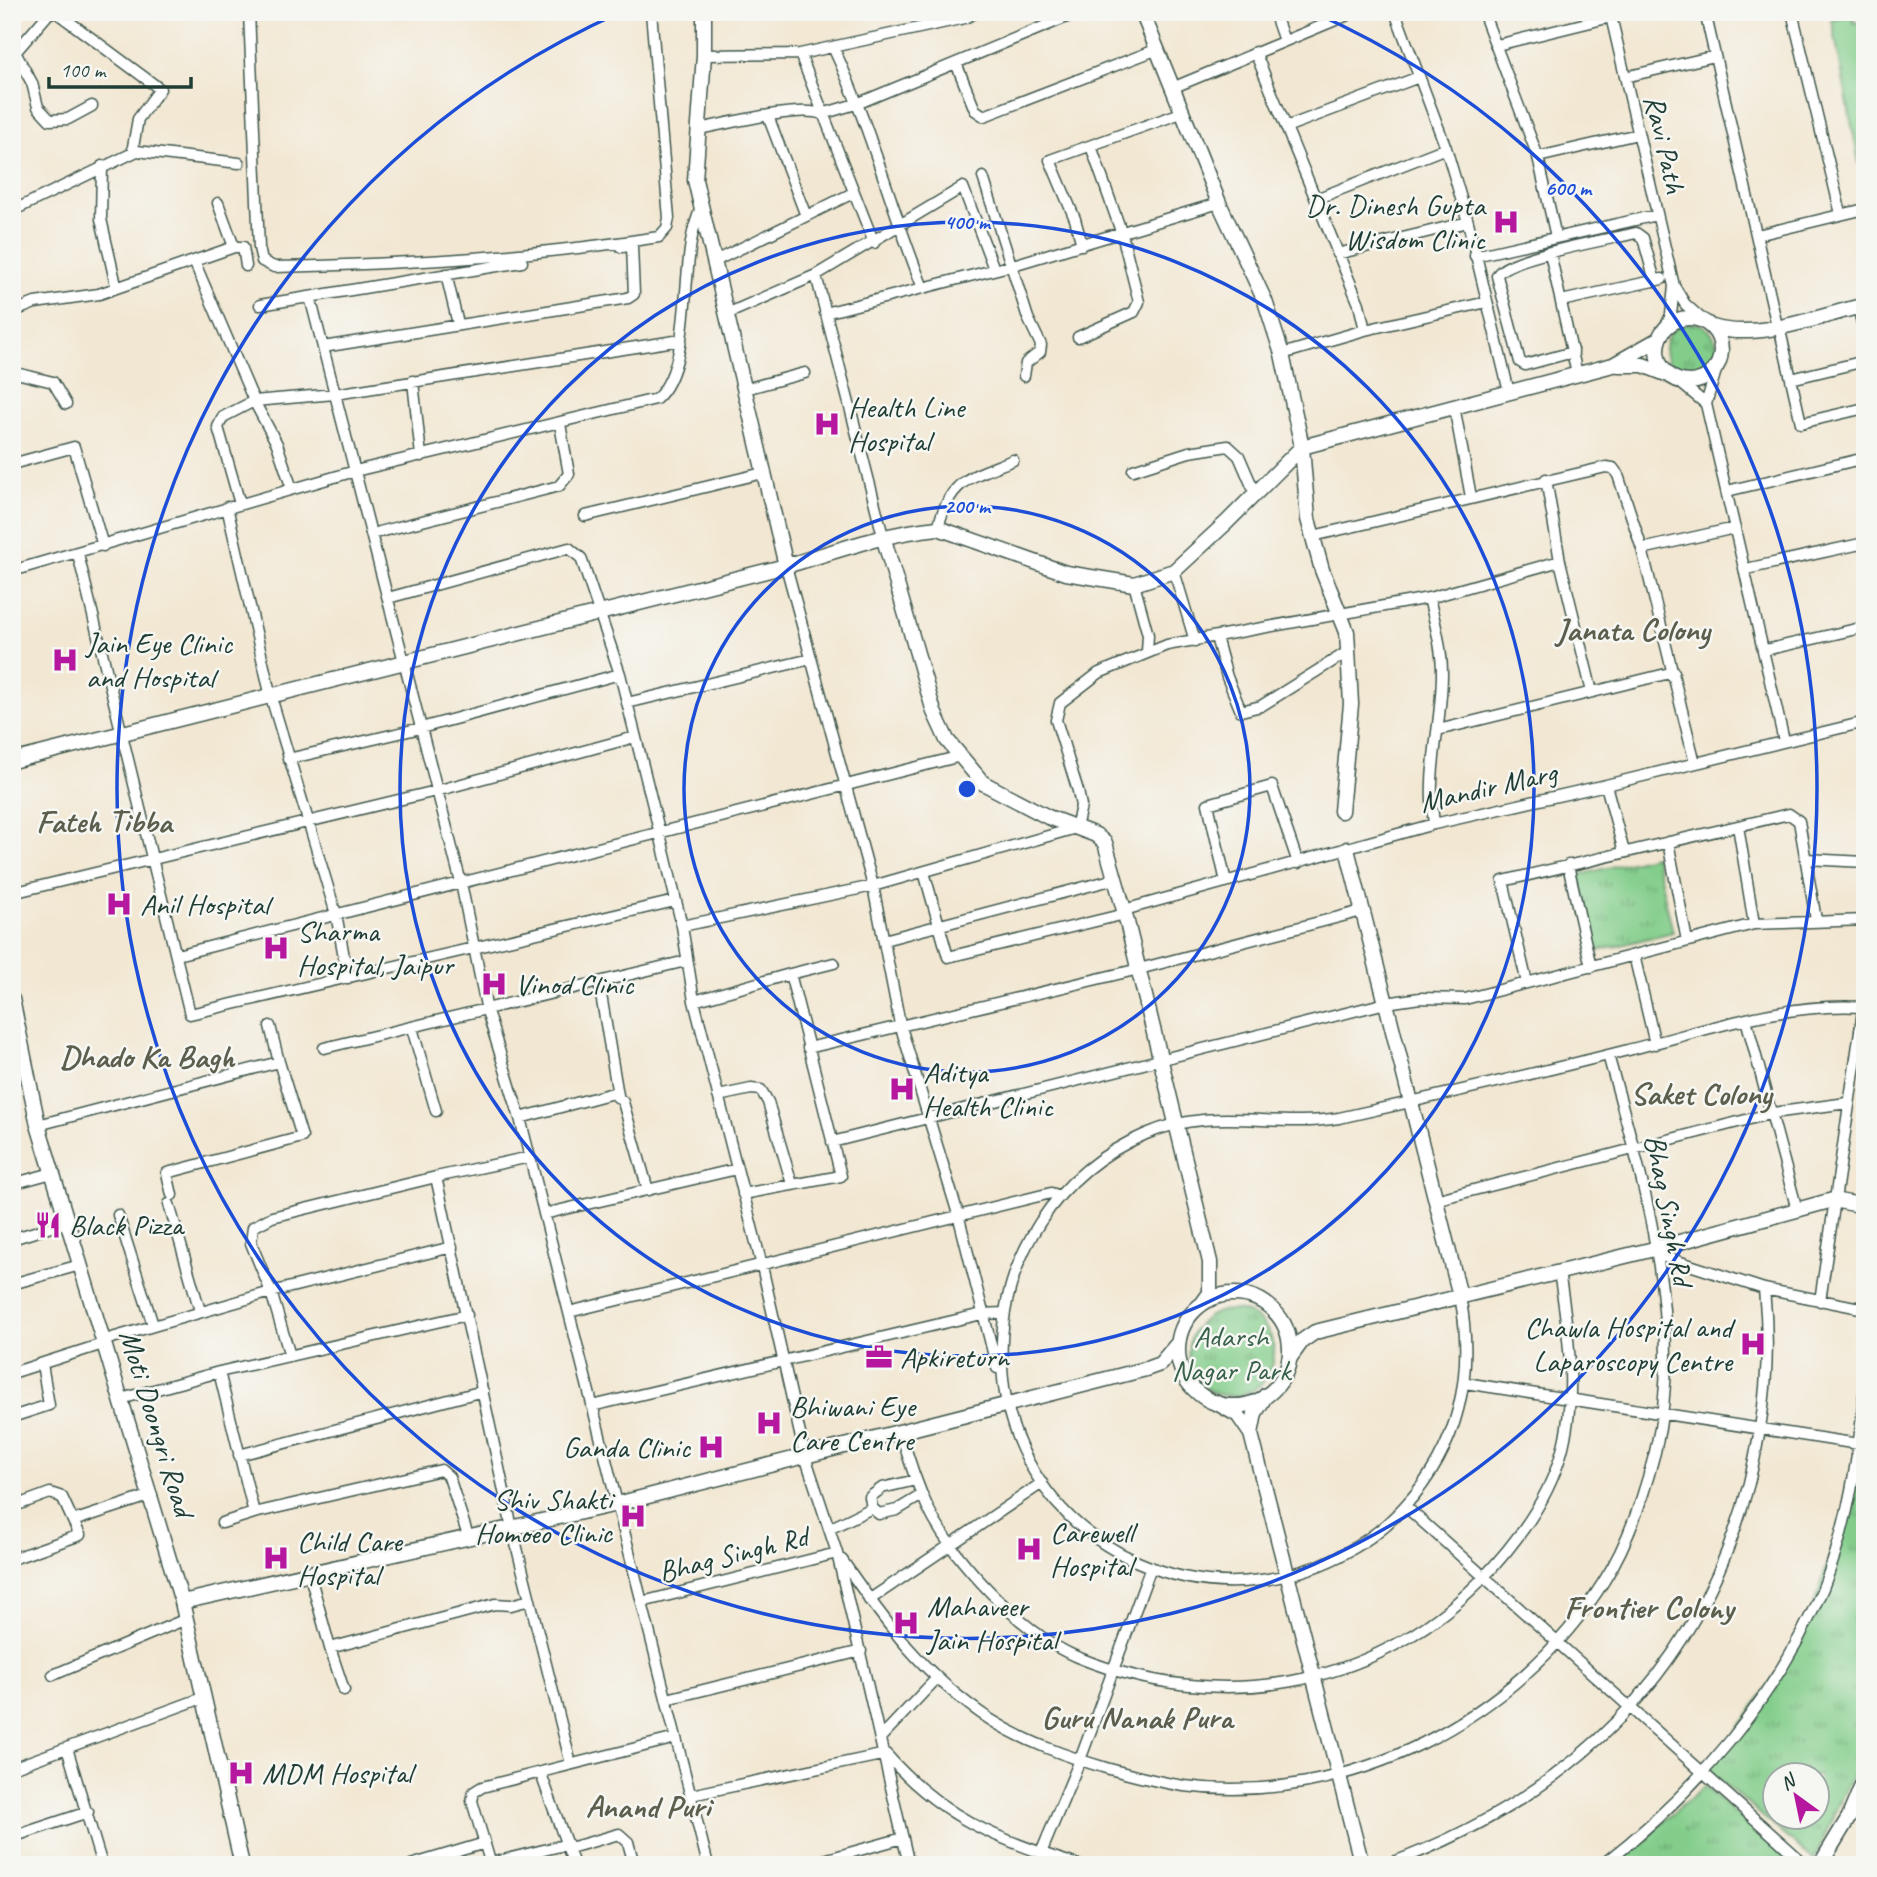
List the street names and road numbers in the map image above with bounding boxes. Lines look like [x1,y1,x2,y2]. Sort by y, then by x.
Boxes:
street label: Ravi Path [1635,91,1695,197]
street label: Mandir Marg [1416,752,1562,821]
street label: Bhag Singh Rd [1636,1132,1703,1293]
street label: Moti Doongri Road [111,1325,205,1525]
street label: Bhag Singh Rd [654,1516,816,1591]

